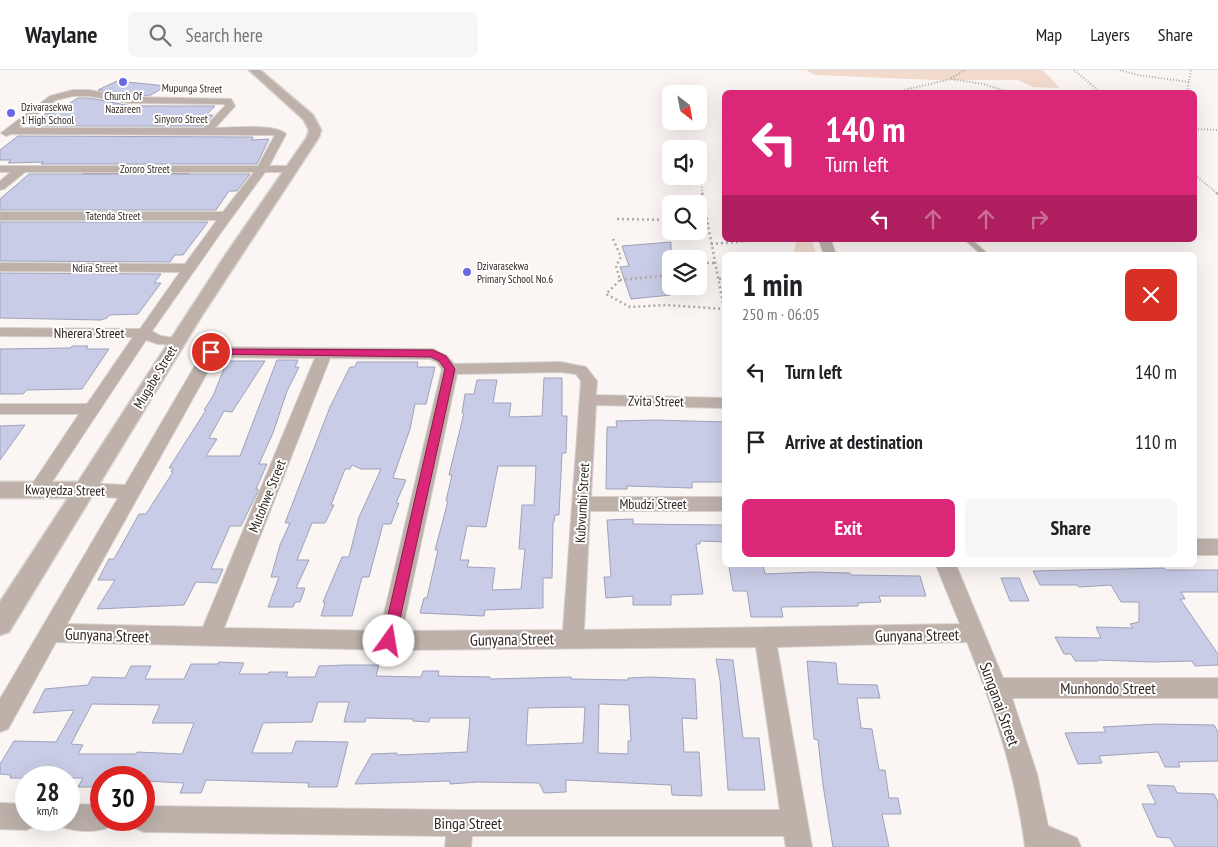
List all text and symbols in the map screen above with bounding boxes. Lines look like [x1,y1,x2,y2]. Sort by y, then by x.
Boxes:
search box [128,12,478,57]
text: Waylane [25,19,98,50]
icon: search [146,21,174,49]
text: Search here [186,23,263,47]
text: Map [1036,23,1062,46]
text: Layers [1090,23,1130,46]
text: Share [1158,23,1193,46]
marker: Church Of Nazareen [117,76,129,88]
street label: Mupunga Street [162,80,222,96]
north arrow [662,85,708,130]
map controls [662,85,707,295]
place label: Church Of Nazareen [104,89,143,116]
place label: Dzivarasekwa 1 High School [21,100,74,127]
text: 140 m [825,106,906,152]
marker: Dzivarasekwa 1 High School [5,107,17,119]
icon: left [742,110,807,175]
street label: Sinyoro Street [154,112,208,126]
button: sound [662,140,707,185]
text: Turn left [825,150,889,178]
street label: Zororo Street [120,162,170,176]
button: search [662,195,707,240]
icon: left [866,205,894,233]
icon: ahead [919,205,947,233]
icon: ahead [972,205,1000,233]
icon: right [1025,205,1053,233]
street label: Tatenda Street [86,209,140,223]
button: layers [662,250,707,295]
place label: Dzivarasekwa Primary School No.6 [477,259,553,286]
street label: Ndira Street [72,261,118,275]
text: 1 min [742,265,803,304]
marker: Dzivarasekwa Primary School No.6 [461,266,473,278]
button: close [1125,269,1177,321]
text: 250 m · 06:05 [742,304,820,324]
street label: Nherera Street [54,324,124,342]
pin [190,331,232,373]
icon: arrive [197,338,225,366]
street label: Mugabe Street [129,342,181,412]
icon: left [742,358,770,386]
text: Turn left [785,360,842,384]
text: 140 m [1135,360,1177,384]
street label: Zvita Street [628,392,684,410]
icon: arrive [742,428,770,456]
text: Arrive at destination [785,430,923,454]
text: 110 m [1135,430,1177,454]
street label: Mutohwe Street [244,457,290,535]
street label: Kubvumbi Street [571,462,593,544]
street label: Kwayedza Street [25,480,105,500]
street label: Mbudzi Street [619,495,687,513]
button: Exit [742,499,955,557]
button: Share [965,499,1177,557]
position arrow [362,614,414,666]
street label: Gunyana Street [65,624,150,646]
street label: Gunyana Street [875,624,960,646]
street label: Gunyana Street [470,628,555,650]
street label: Sunganai Street [976,659,1025,749]
street label: Munhondo Street [1060,678,1156,698]
speed limit sign: 30 [90,766,155,831]
text: 28 [36,776,59,808]
text: km/h [37,803,58,818]
street label: Binga Street [434,813,503,833]

